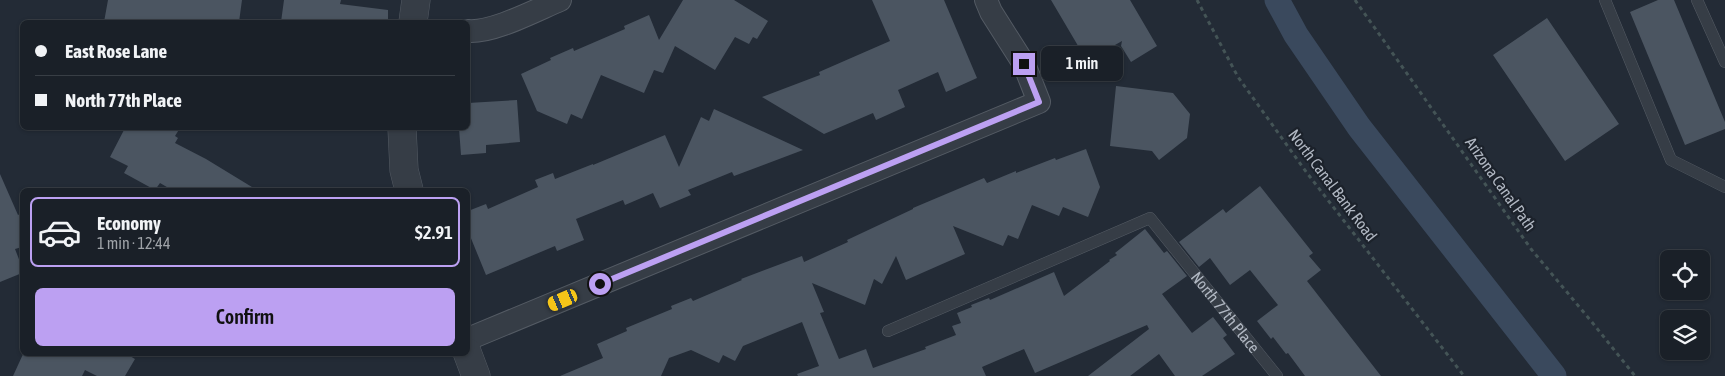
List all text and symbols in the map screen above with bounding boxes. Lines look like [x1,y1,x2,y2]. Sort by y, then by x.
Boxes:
text: East Rose Lane [65,40,167,62]
callout: 1 min [1042,46,1124,82]
route end [1013,53,1035,75]
text: 1 min [1066,54,1098,72]
text: North 77th Place [65,89,182,111]
street label: North Canal Bank Road [1285,126,1381,244]
street label: Arizona Canal Path [1462,134,1540,234]
icon: car [37,210,82,255]
text: Economy [97,212,161,234]
text: $2.91 [415,221,453,243]
text: 1 min · 12:44 [97,234,170,252]
map controls [1660,250,1710,360]
button: locate [1660,250,1710,300]
street label: North 77th Place [1188,268,1263,356]
route start [589,273,611,295]
car [546,287,579,313]
button: Confirm [35,288,455,346]
button: layers [1660,310,1710,360]

